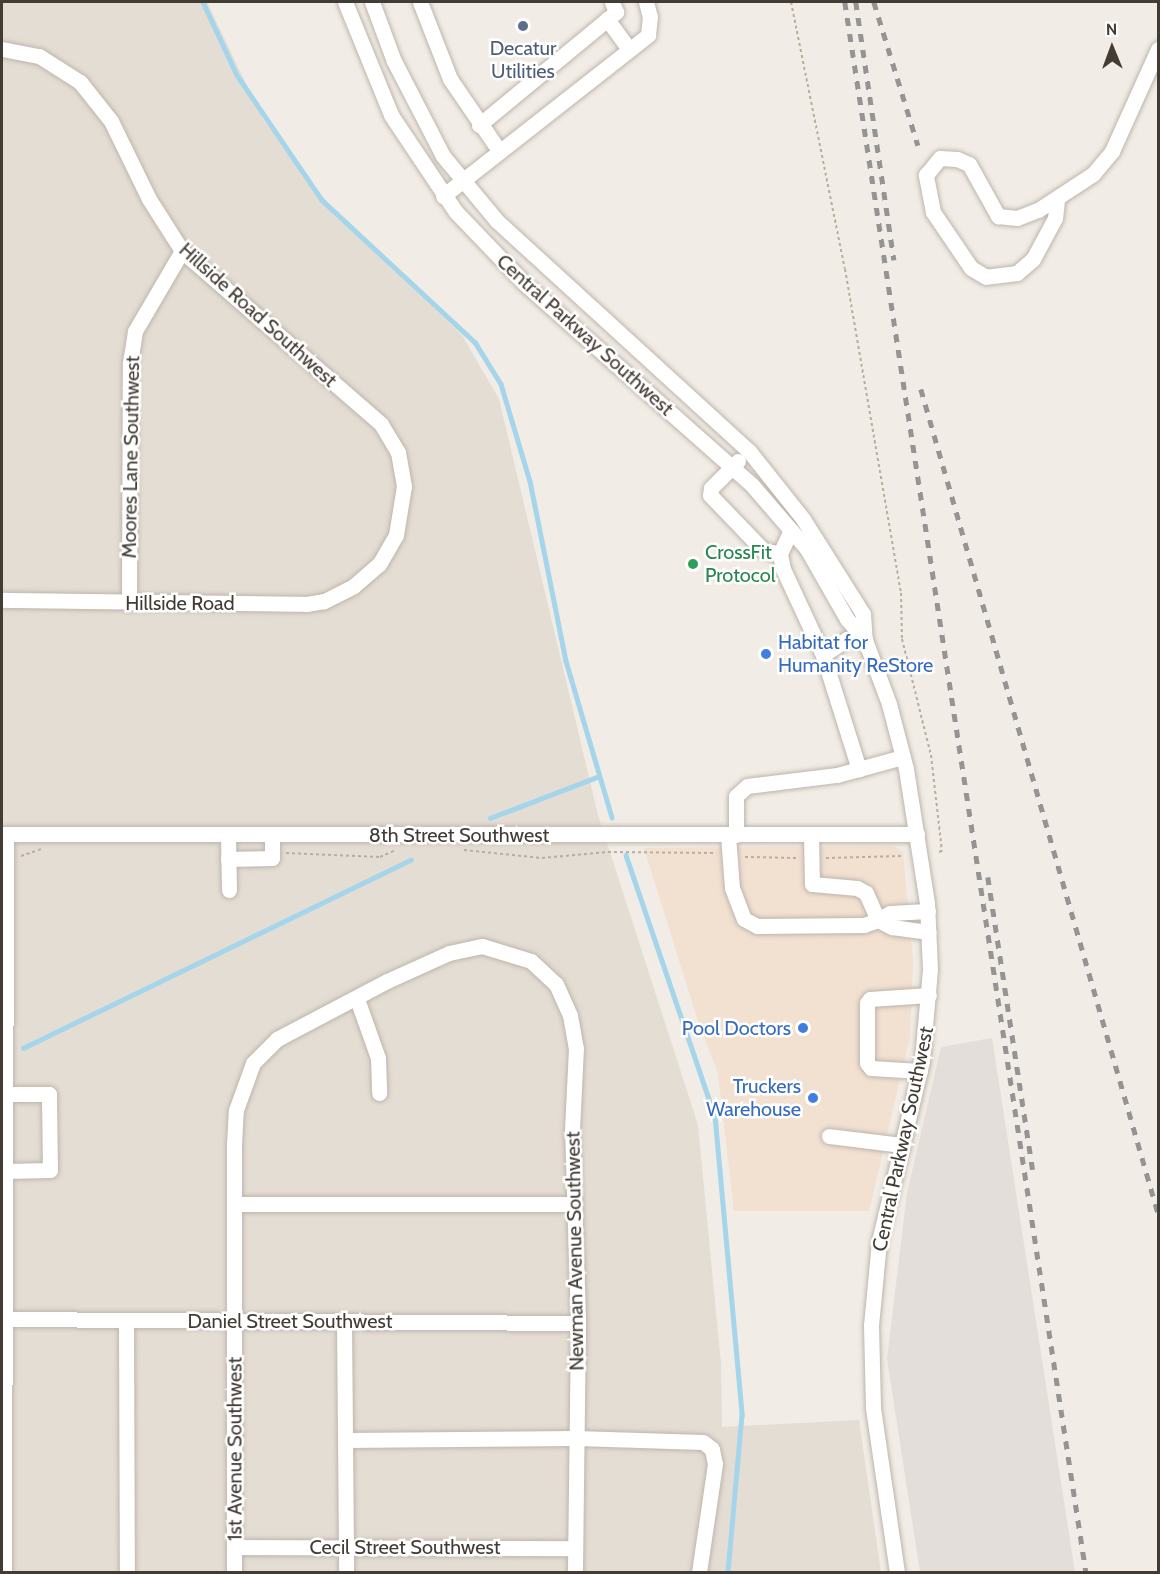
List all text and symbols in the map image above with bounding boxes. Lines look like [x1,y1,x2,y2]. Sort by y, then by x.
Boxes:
north arrow [1082,18,1142,78]
marker: Decatur Utilities [516,19,530,33]
text: N [1106,20,1117,39]
place label: Decatur Utilities [490,36,556,83]
street label: Hillside Road Southwest [174,238,342,392]
street label: Central Parkway Southwest [492,249,678,421]
street label: Moores Lane Southwest [117,355,145,559]
place label: CrossFit Protocol [705,540,776,587]
marker: CrossFit Protocol [686,557,700,571]
street label: Hillside Road [125,591,235,615]
place label: Habitat for Humanity ReStore [778,630,933,677]
marker: Habitat for Humanity ReStore [759,647,773,661]
street label: 8th Street Southwest [369,823,549,847]
place label: Pool Doctors [682,1016,791,1040]
marker: Pool Doctors [796,1021,810,1035]
street label: Central Parkway Southwest [867,1024,939,1254]
place label: Truckers Warehouse [706,1074,801,1121]
marker: Truckers Warehouse [806,1091,820,1105]
street label: Newman Avenue Southwest [561,1131,589,1371]
street label: Daniel Street Southwest [188,1309,392,1333]
street label: 1st Avenue Southwest [223,1357,247,1541]
street label: Cecil Street Southwest [310,1535,500,1559]

